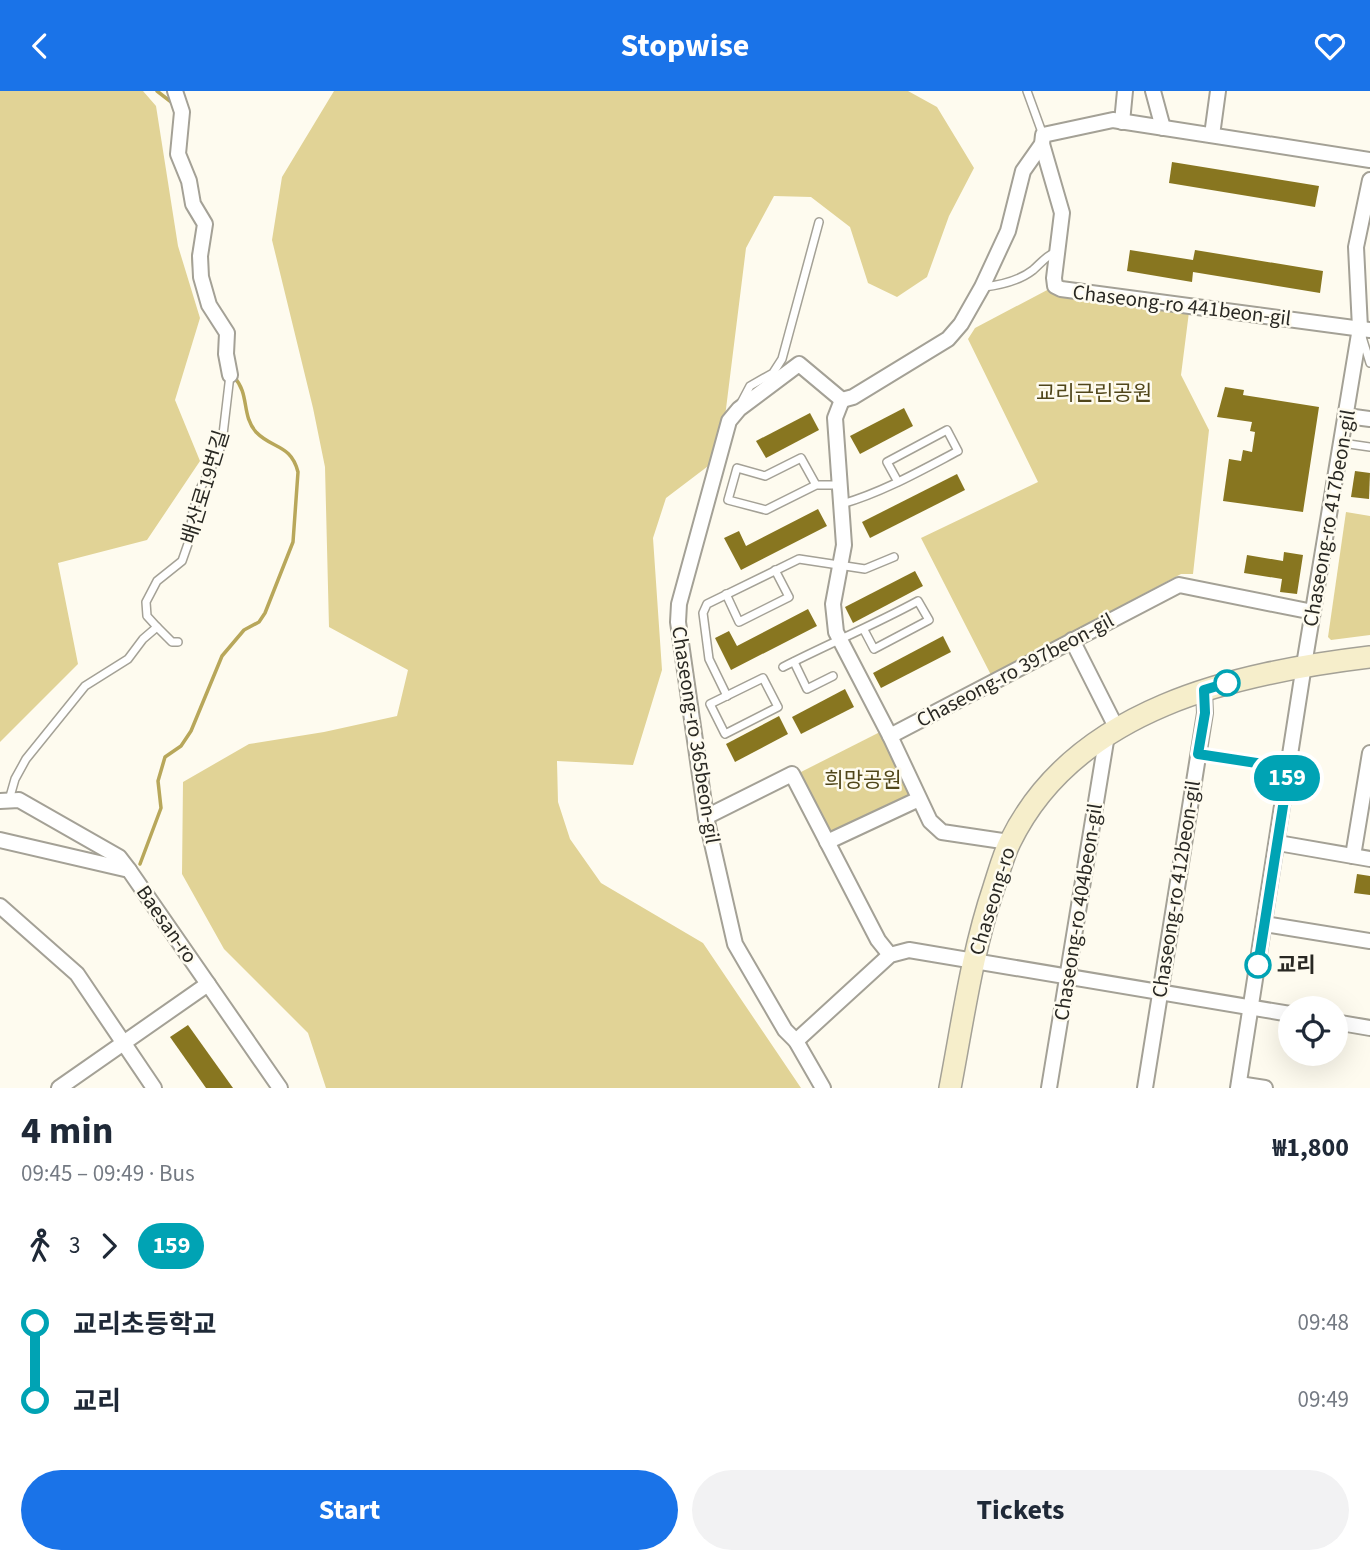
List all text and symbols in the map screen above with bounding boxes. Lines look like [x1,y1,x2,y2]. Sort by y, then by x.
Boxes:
text: Stopwise [621,23,749,69]
icon: back [21,27,59,65]
icon: heart [1311,27,1349,65]
street label: Chaseong-ro 441beon-gil [1071,277,1293,333]
park label: 교리근린공원 [1036,378,1152,408]
street label: Chaseong-ro 417beon-gil [1295,407,1363,629]
street label: 배산로19번길 [173,426,237,548]
street label: Chaseong-ro 397beon-gil [911,605,1119,735]
street label: Chaseong-ro 365beon-gil [664,624,728,846]
unlabelled marker [1214,670,1240,696]
line badge: 159 [1247,755,1327,801]
text: 159 [1268,760,1306,795]
park label: 희망공원 [824,765,902,795]
street label: Chaseong-ro 412beon-gil [1144,778,1208,1000]
street label: Chaseong-ro 404beon-gil [1046,801,1110,1023]
street label: Chaseong-ro [961,843,1023,959]
street label: Baesan-ro [129,879,205,969]
place label: 교리 [1277,950,1316,980]
marker: 교리 [1245,952,1271,978]
map controls [1278,996,1348,1066]
button: locate [1278,996,1348,1066]
text: 4 min [21,1104,113,1158]
text: ₩1,800 [1273,1129,1349,1166]
text: 09:45 – 09:49 · Bus [21,1157,195,1190]
icon: walk [21,1227,59,1265]
icon: forward [90,1227,128,1265]
text: 159 [152,1228,190,1263]
text: 3 [69,1229,80,1262]
text: 교리초등학교 [73,1306,217,1343]
text: 09:48 [1298,1306,1349,1339]
text: 교리 [73,1383,121,1420]
text: 09:49 [1298,1383,1349,1416]
button: Start [21,1470,678,1550]
button: Tickets [692,1470,1349,1550]

